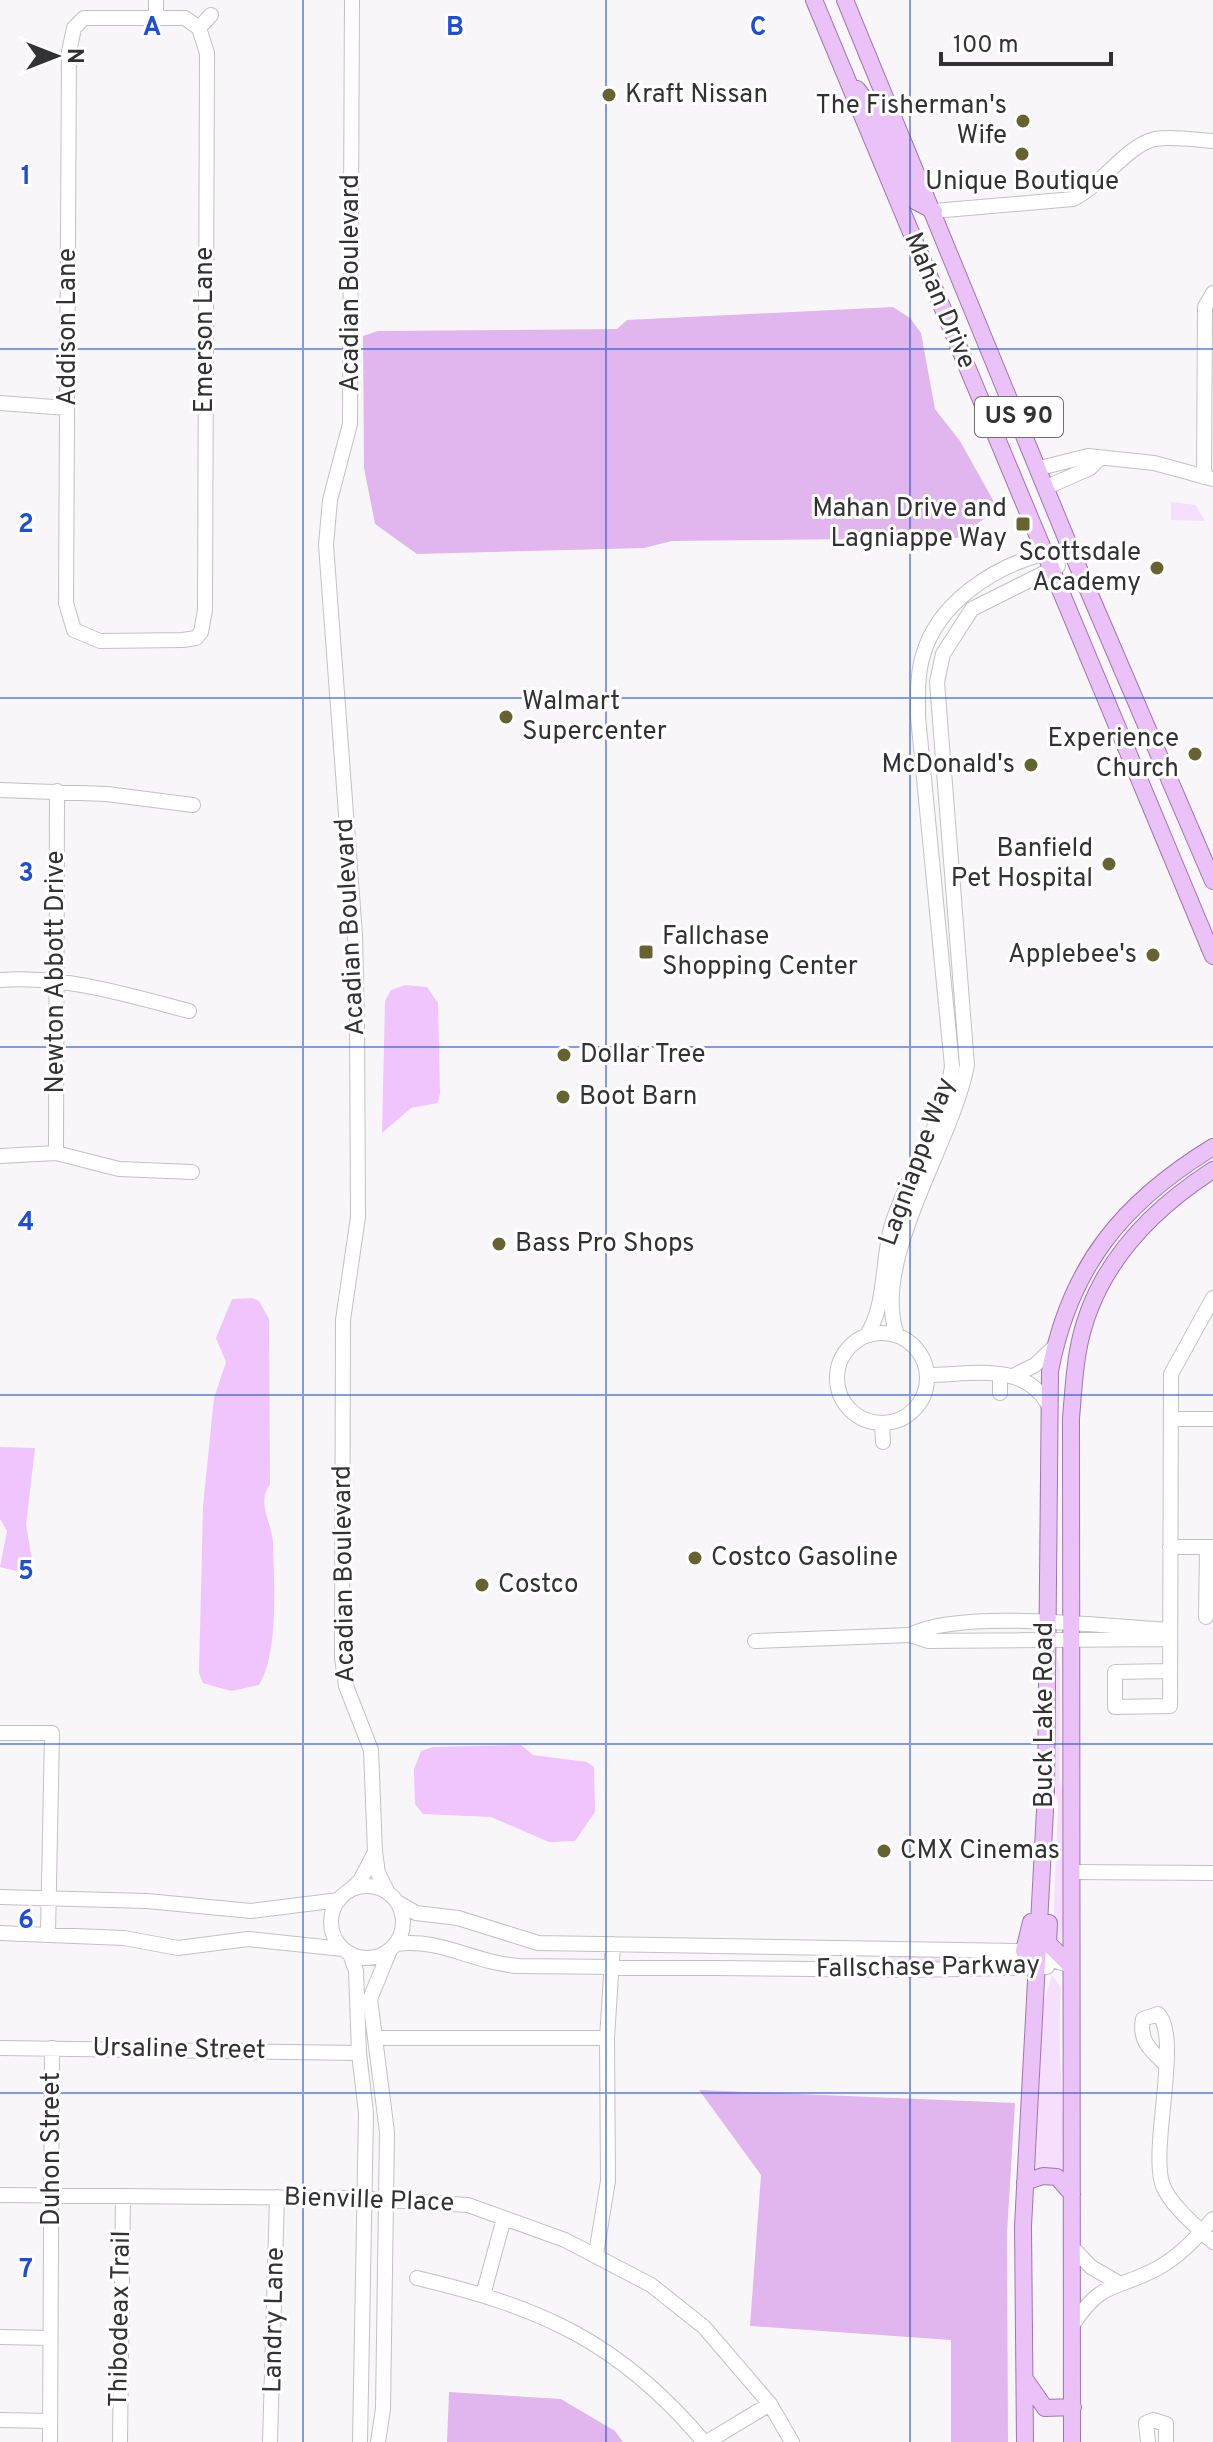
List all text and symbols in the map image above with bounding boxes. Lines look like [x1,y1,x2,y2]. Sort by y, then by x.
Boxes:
text: A [143,12,161,45]
text: B [446,12,464,45]
text: C [750,12,766,45]
north arrow [16,16,96,96]
scale bar [941,16,1111,66]
text: 100 m [953,31,1019,61]
text: N [60,48,87,64]
place label: Kraft Nissan [625,79,768,112]
marker: Kraft Nissan [600,86,618,104]
place label: The Fisherman's Wife [815,90,1007,153]
marker: The Fisherman's Wife [1014,112,1032,130]
marker: Unique Boutique [1013,145,1031,163]
text: 1 [21,161,31,194]
place label: Unique Boutique [925,166,1119,199]
street label: Acadian Boulevard [335,174,368,392]
street label: Mahan Drive [895,228,983,374]
street label: Emerson Lane [189,247,222,413]
street label: Addison Lane [52,248,85,406]
road number: US 90 [975,397,1063,437]
place label: Mahan Drive and Lagniappe Way [812,493,1007,556]
text: 2 [18,509,34,542]
marker: Mahan Drive and Lagniappe Way [1014,515,1032,533]
place label: Scottsdale Academy [1018,537,1141,600]
marker: Scottsdale Academy [1148,559,1166,577]
place label: Walmart Supercenter [522,686,667,749]
marker: Walmart Supercenter [497,708,515,726]
place label: Experience Church [1047,723,1179,786]
marker: Experience Church [1186,745,1204,763]
place label: McDonald's [882,749,1015,782]
marker: McDonald's [1022,756,1040,774]
street label: Acadian Boulevard [329,817,373,1037]
place label: Banfield Pet Hospital [951,833,1093,896]
street label: Newton Abbott Drive [40,850,73,1094]
marker: Banfield Pet Hospital [1100,855,1118,873]
text: 3 [18,858,34,891]
place label: Fallchase Shopping Center [662,921,858,984]
place label: Applebee's [1008,939,1137,972]
marker: Fallchase Shopping Center [637,943,655,961]
marker: Applebee's [1144,946,1162,964]
place label: Dollar Tree [580,1039,706,1072]
marker: Dollar Tree [555,1046,573,1064]
street label: Lagniappe Way [872,1073,964,1251]
place label: Boot Barn [579,1081,697,1114]
marker: Boot Barn [554,1088,572,1106]
text: 4 [18,1207,34,1240]
place label: Bass Pro Shops [515,1228,695,1261]
marker: Bass Pro Shops [490,1235,508,1253]
street label: Acadian Boulevard [327,1465,363,1683]
place label: Costco Gasoline [711,1542,898,1575]
marker: Costco Gasoline [686,1549,704,1567]
text: 5 [18,1556,34,1589]
place label: Costco [498,1569,578,1602]
marker: Costco [473,1576,491,1594]
street label: Buck Lake Road [1029,1622,1062,1808]
place label: CMX Cinemas [900,1835,1060,1868]
marker: CMX Cinemas [875,1842,893,1860]
text: 6 [18,1905,34,1938]
street label: Fallschase Parkway [816,1950,1040,1986]
street label: Ursaline Street [92,2032,266,2068]
street label: Duhon Street [36,2072,69,2226]
street label: Bienville Place [283,2182,455,2220]
street label: Thibodeax Trail [103,2230,139,2408]
street label: Landry Lane [257,2247,293,2393]
text: 7 [19,2254,33,2287]

